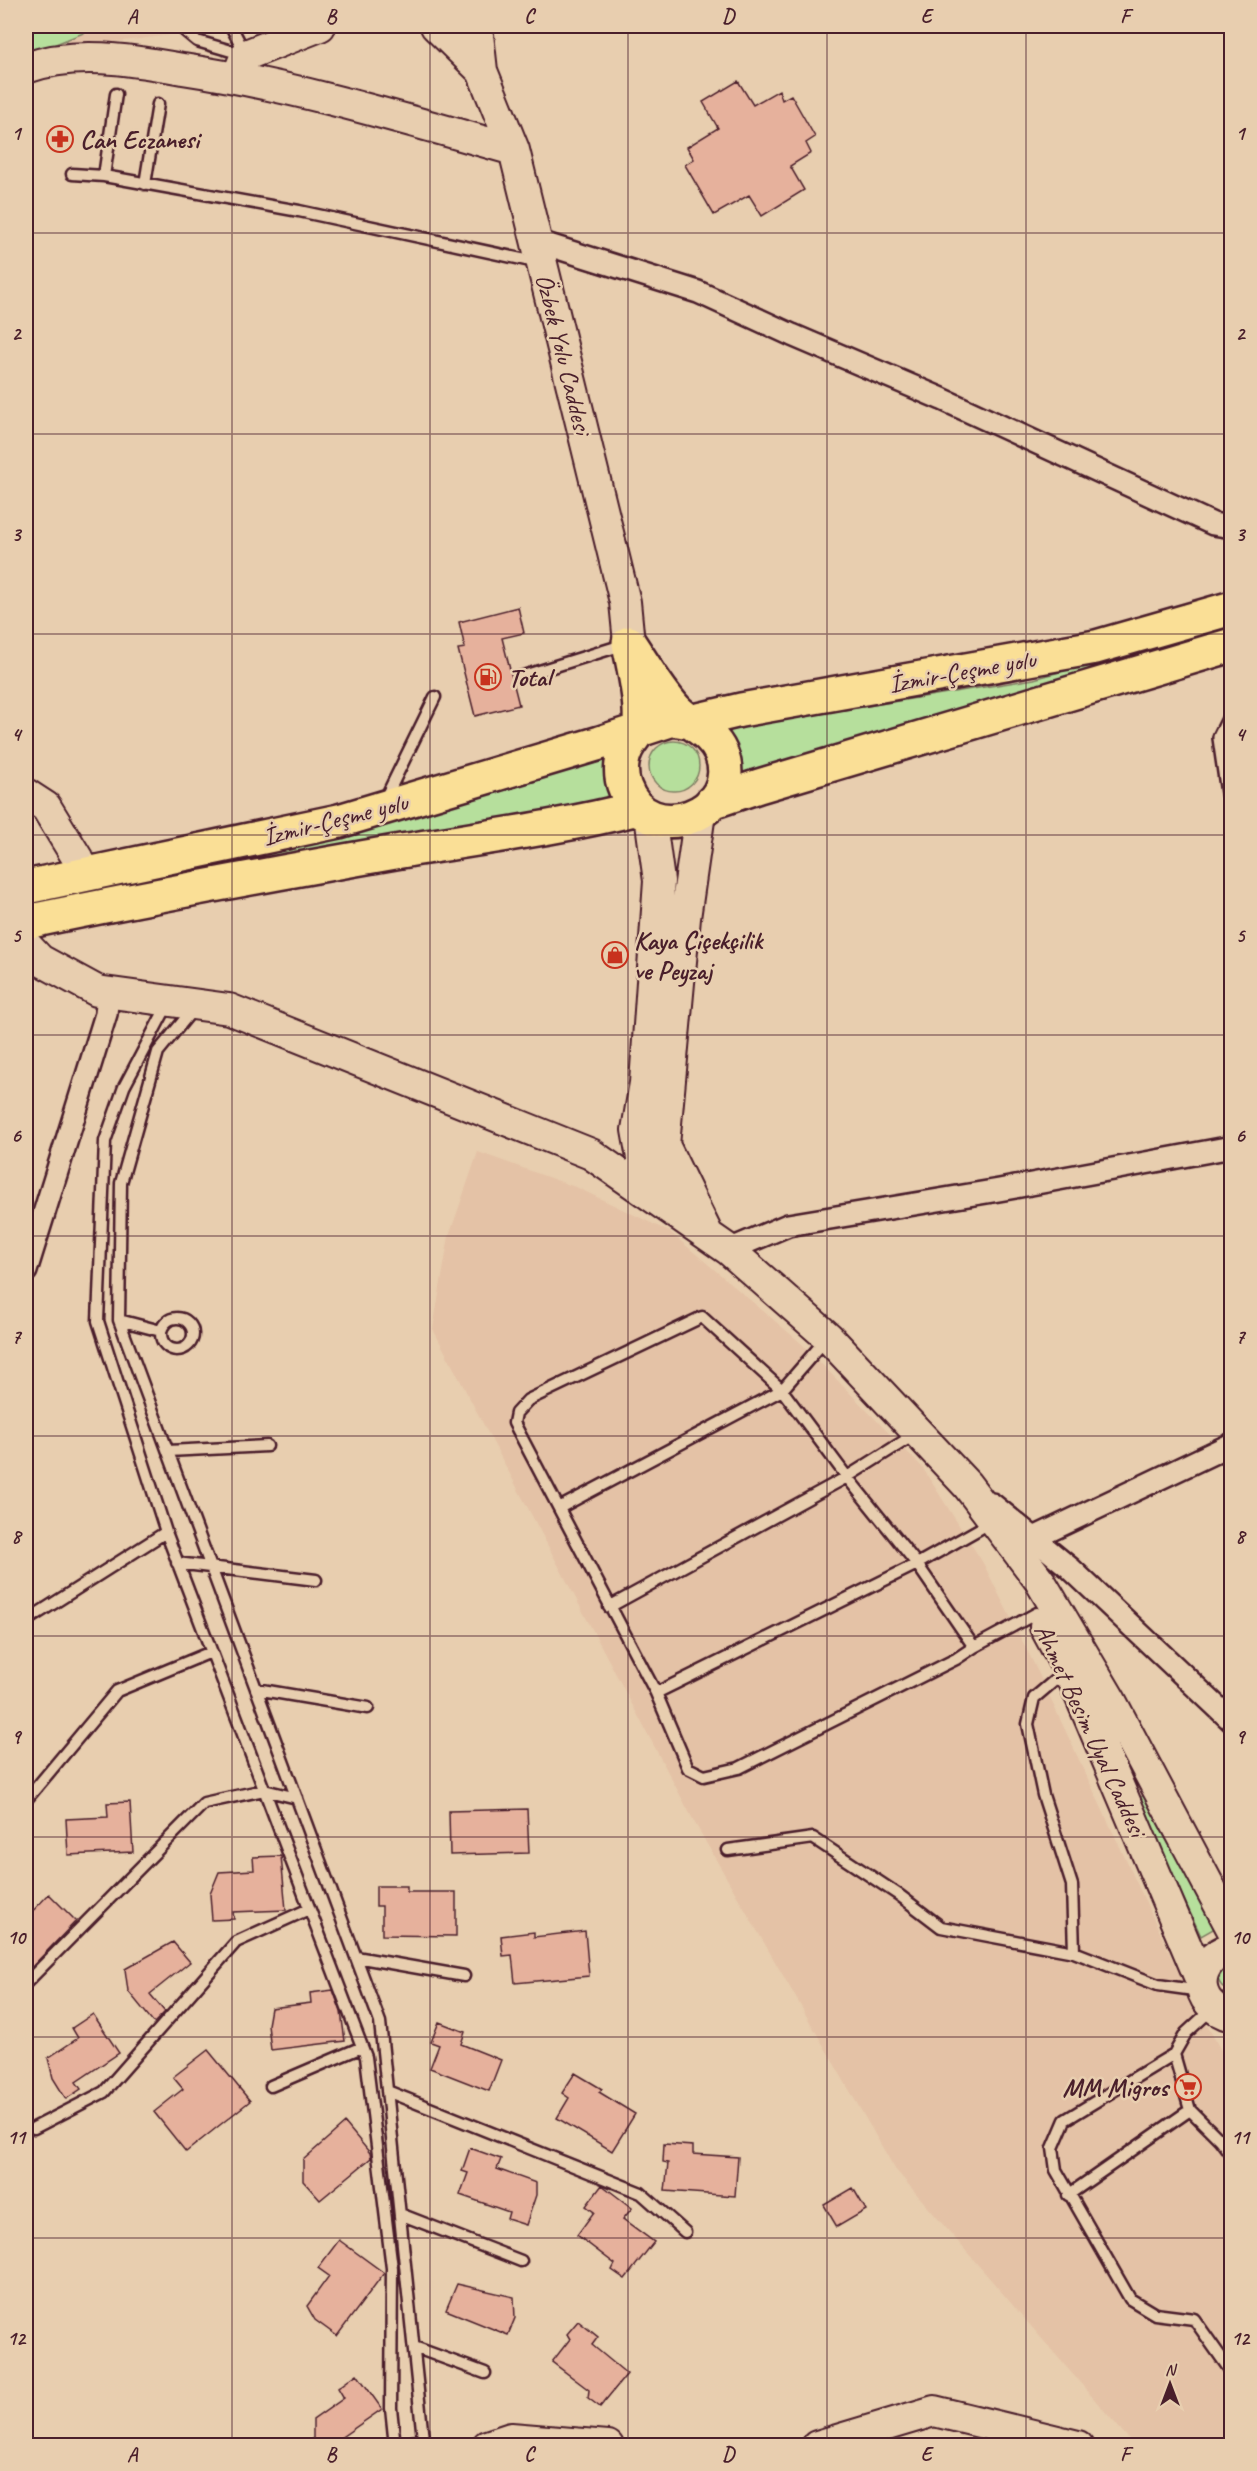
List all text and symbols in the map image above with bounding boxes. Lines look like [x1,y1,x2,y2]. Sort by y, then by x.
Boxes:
text: A [127,4,139,29]
text: B [326,4,338,29]
text: C [524,4,536,29]
text: D [722,4,736,29]
text: E [921,4,935,29]
text: F [1120,4,1134,29]
text: 1 [12,121,23,146]
text: 1 [1236,121,1247,146]
place label: Can Eczanesi [80,123,203,156]
pharmacy icon: Can Eczanesi [45,124,75,154]
street label: Özbek Yolu Caddesi [528,270,600,441]
text: 2 [12,321,23,346]
text: 2 [1236,321,1247,346]
text: 3 [12,522,23,547]
text: 3 [1236,522,1247,547]
street label: İzmir-Çeşme yolu [886,642,1039,701]
place label: Total [508,661,555,694]
fuel station icon: Total [473,662,503,692]
text: 4 [12,722,24,747]
text: 4 [1236,722,1248,747]
street label: İzmir-Çeşme yolu [259,785,412,853]
text: 5 [12,923,23,948]
text: 5 [1236,923,1247,948]
place label: Kaya Çiçekçilik ve Peyzaj [634,924,764,987]
shop icon: Kaya Çiçekçilik ve Peyzaj [600,940,630,970]
text: 6 [11,1123,22,1148]
text: 6 [1235,1123,1246,1148]
text: 7 [12,1324,23,1349]
text: 7 [1236,1324,1247,1349]
text: 8 [12,1524,24,1549]
text: 8 [1236,1524,1248,1549]
street label: Ahmet Besim Uyal Caddesi [1027,1619,1156,1845]
text: 9 [12,1724,23,1749]
text: 9 [1236,1724,1247,1749]
text: 10 [7,1925,27,1950]
text: 10 [1231,1925,1251,1950]
place label: MM Migros [1062,2071,1171,2104]
supermarket icon: MM Migros [1173,2072,1203,2102]
text: 11 [7,2125,27,2150]
text: 11 [1231,2125,1251,2150]
text: 12 [7,2326,27,2351]
text: 12 [1231,2326,1251,2351]
north arrow [1140,2354,1200,2414]
text: N [1165,2360,1178,2380]
text: A [127,2442,139,2467]
text: B [326,2442,338,2467]
text: C [524,2442,536,2467]
text: D [722,2442,736,2467]
text: E [921,2442,935,2467]
text: F [1120,2442,1134,2467]

